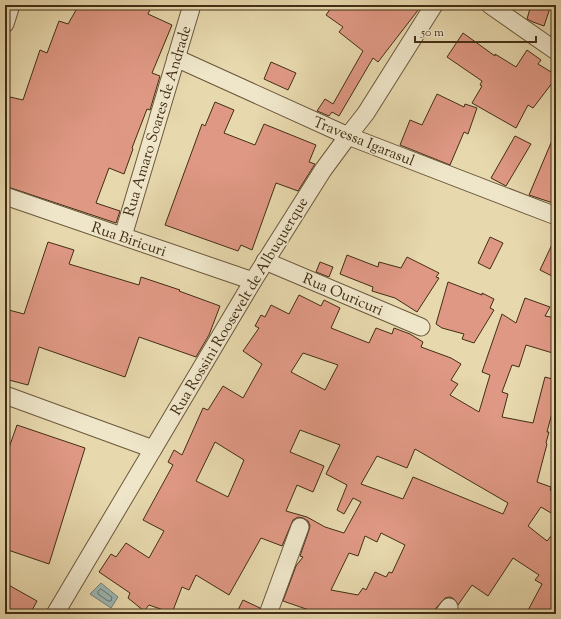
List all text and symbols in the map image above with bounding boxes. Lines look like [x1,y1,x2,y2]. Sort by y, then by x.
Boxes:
scale bar [415,18,536,44]
street label: Rua Amaro Soares de Andrade [119,24,197,219]
text: 50 m [420,24,444,42]
street label: Travessa Igarasul [309,112,417,172]
street label: Rua Rossini Roosevelt de Albuquerque [167,194,314,420]
street label: Rua Biricuri [88,218,169,263]
street label: Rua Ouricuri [299,269,386,322]

